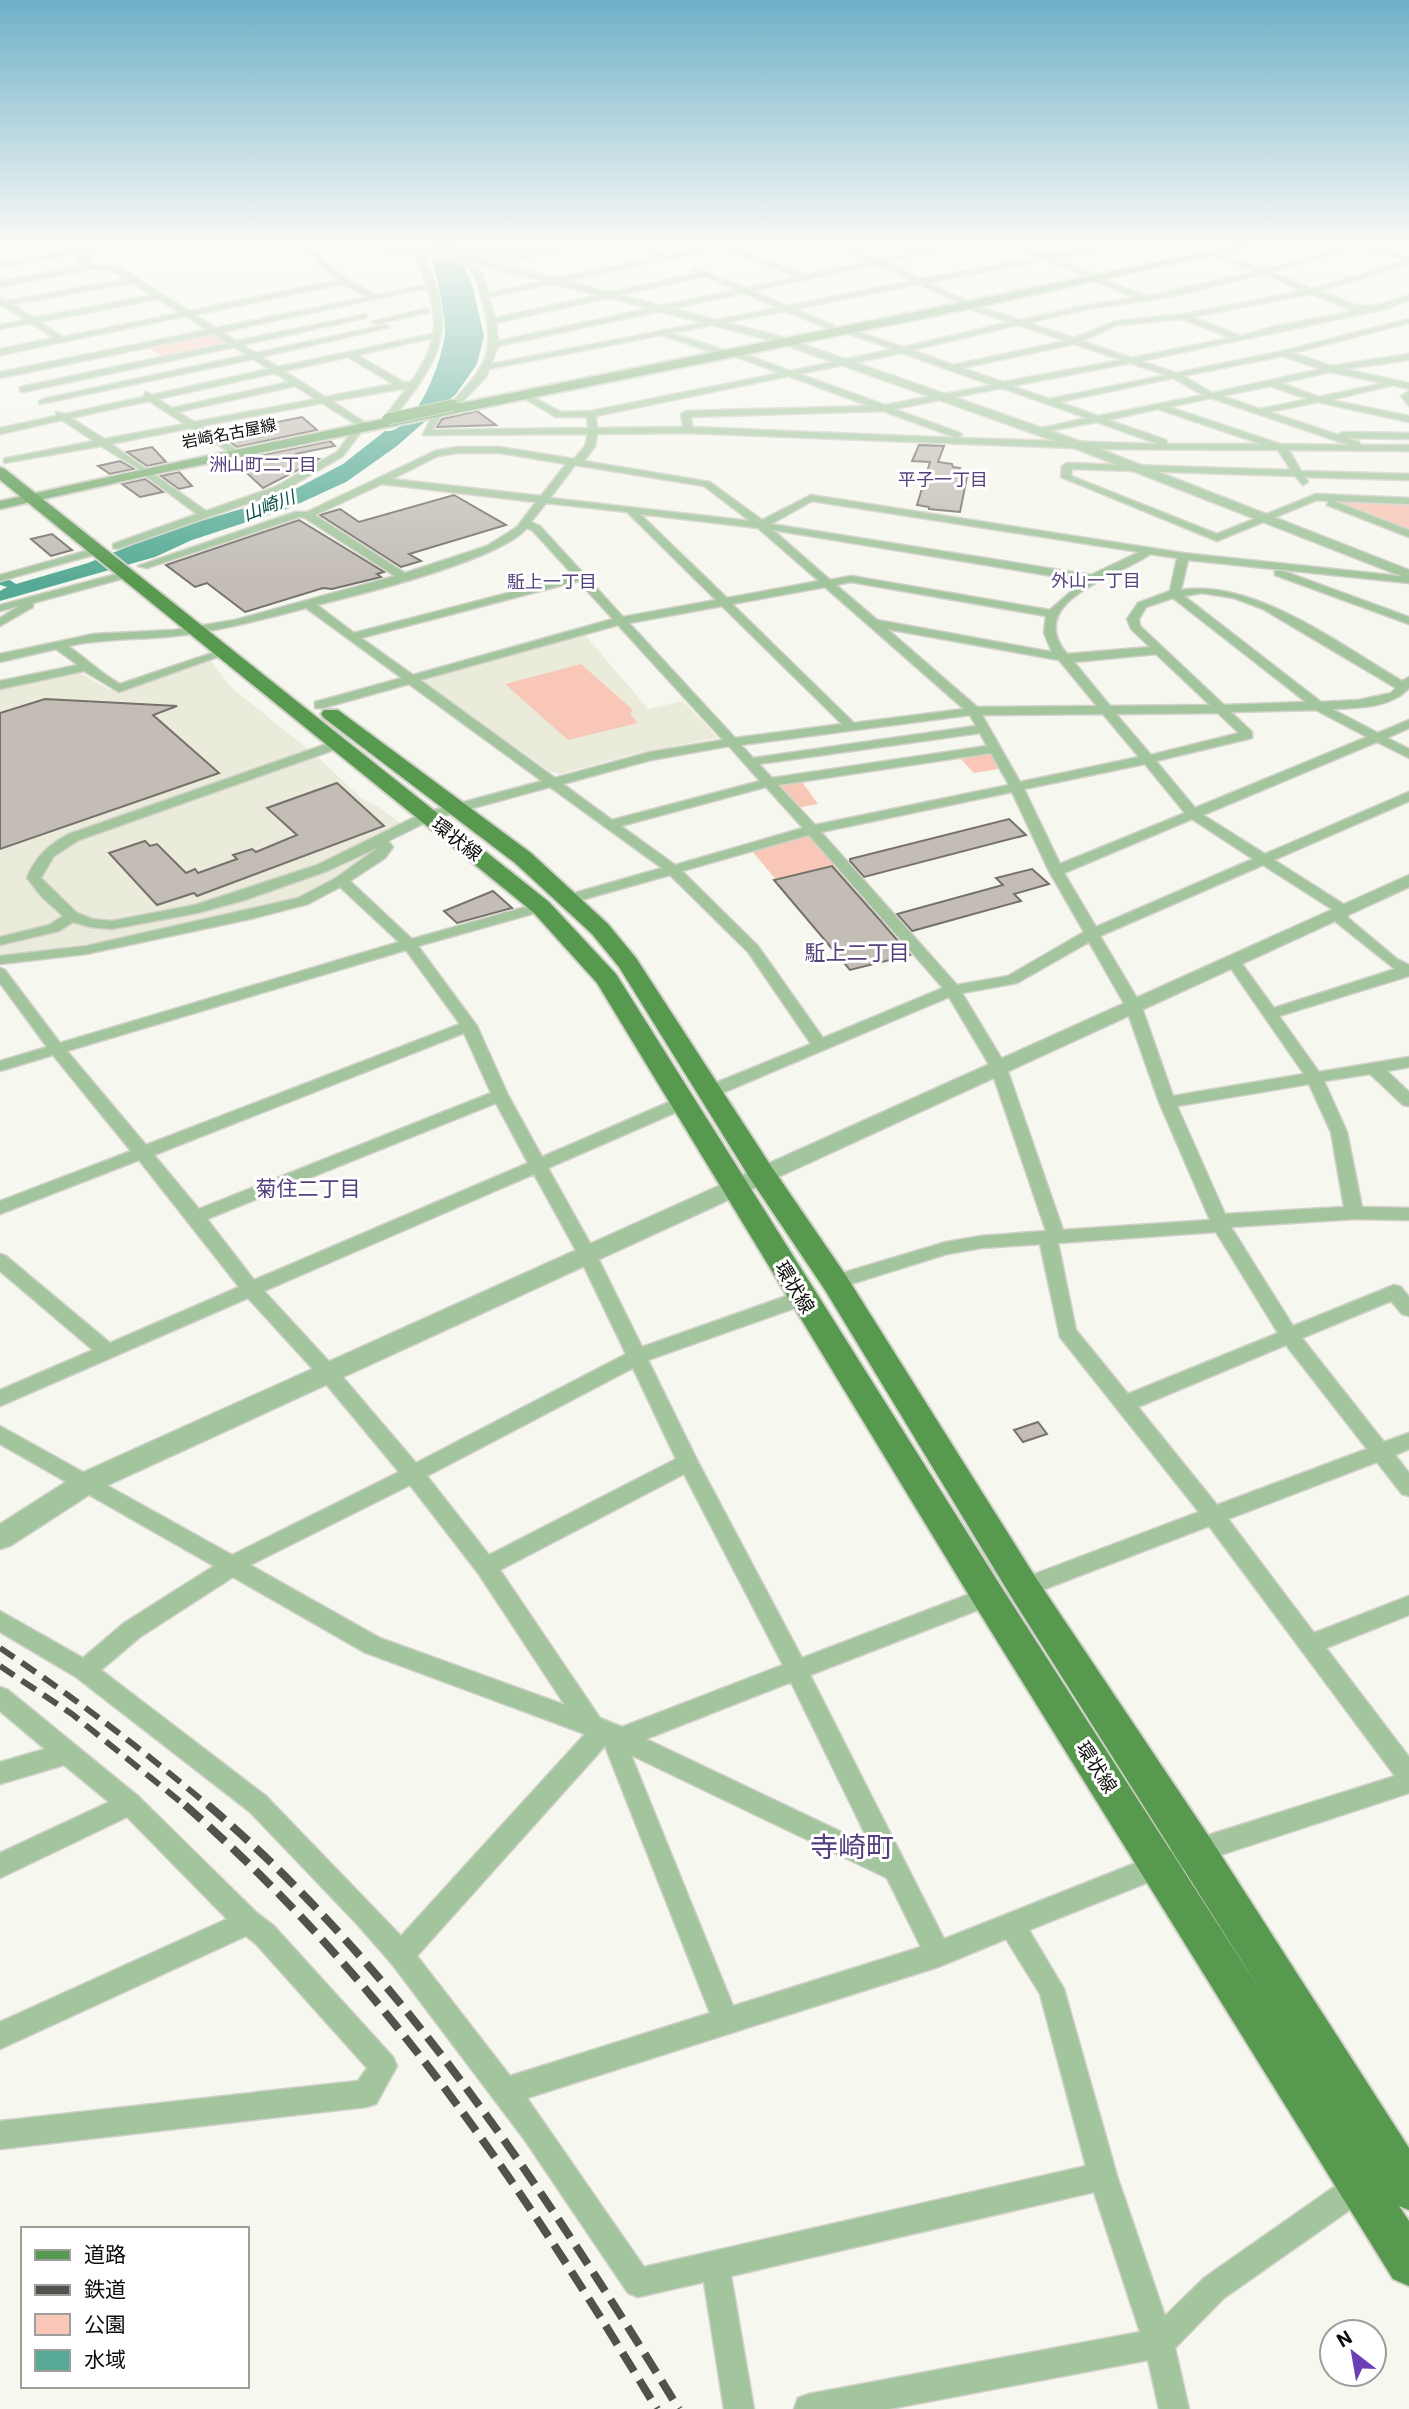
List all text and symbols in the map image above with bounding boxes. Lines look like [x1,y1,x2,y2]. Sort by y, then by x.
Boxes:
street label: 岩崎名古屋線 [180,415,278,452]
district label: 洲山町二丁目 [209,454,317,475]
district label: 平子一丁目 [898,469,988,490]
water label: 山崎川 [240,485,300,525]
district label: 外山一丁目 [1051,570,1141,591]
district label: 駈上一丁目 [507,571,597,592]
street label: 環状線 [427,813,486,866]
district label: 駈上二丁目 [805,941,910,965]
district label: 菊住二丁目 [256,1177,361,1201]
street label: 環状線 [770,1257,819,1318]
street label: 環状線 [1071,1737,1122,1797]
district label: 寺崎町 [810,1831,894,1864]
legend [21,2227,248,2388]
text: 道路 [84,2243,126,2267]
text: 鉄道 [84,2278,126,2302]
text: 公園 [84,2313,126,2337]
north arrow [1318,2318,1388,2388]
text: N [1333,2326,1356,2352]
text: 水域 [84,2348,126,2372]

